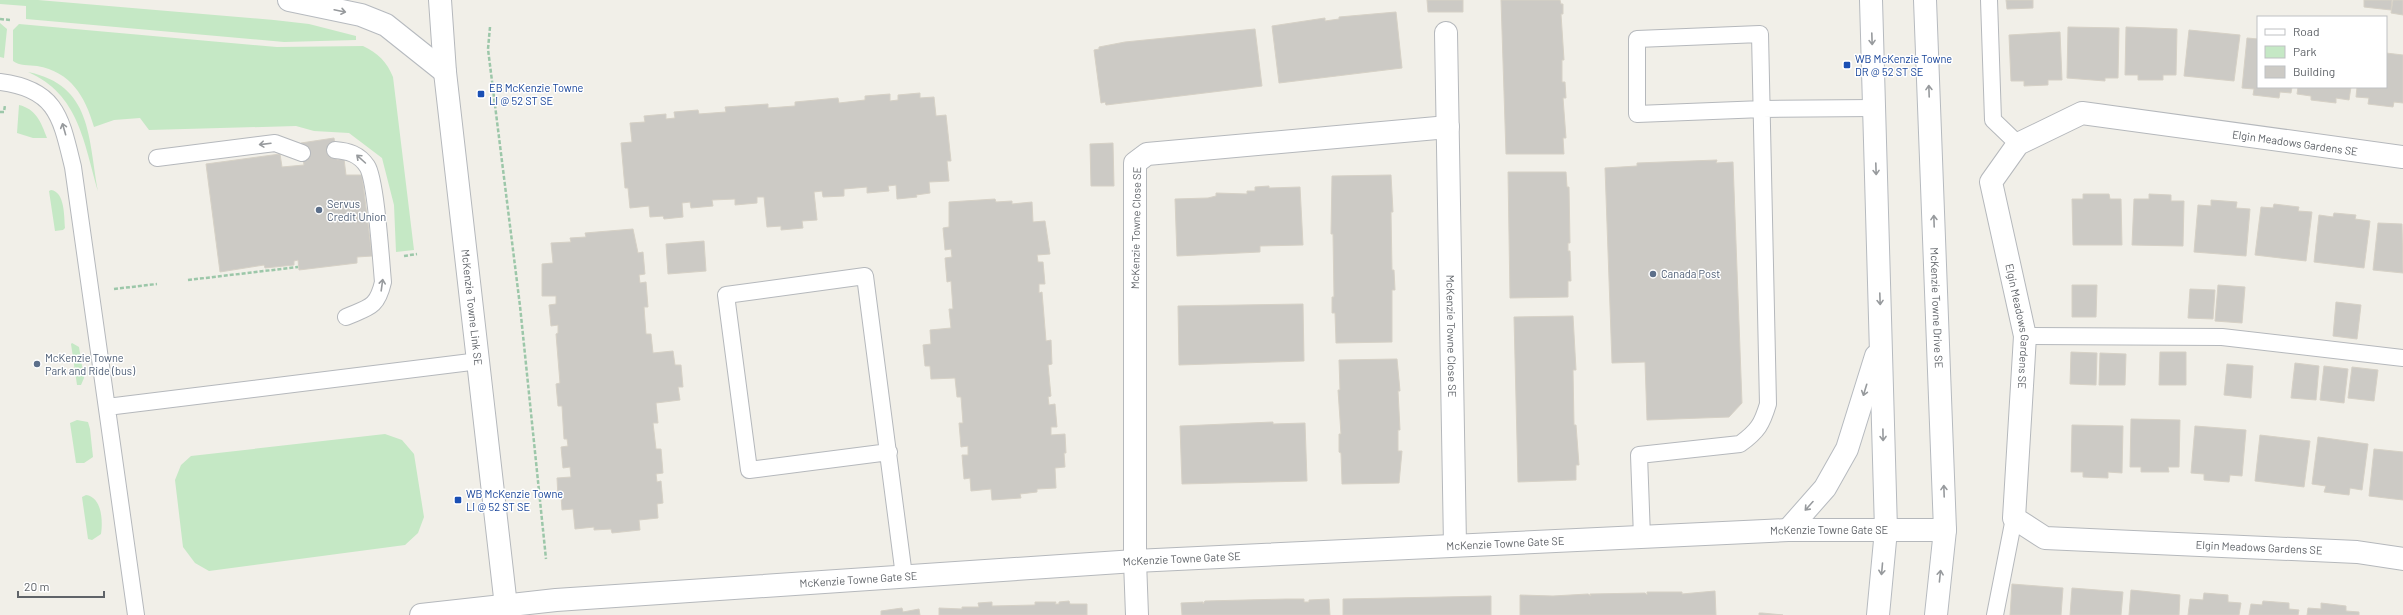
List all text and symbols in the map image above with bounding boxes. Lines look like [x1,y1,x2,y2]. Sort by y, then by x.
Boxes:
one-way arrow [334,7,347,15]
legend [2257,16,2387,88]
text: Road [2293,24,2320,38]
one-way arrow [1869,32,1876,45]
text: Park [2293,44,2317,58]
place label: WB McKenzie Towne DR @ 52 ST SE [1855,52,1952,78]
marker: WB McKenzie Towne DR @ 52 ST SE [1842,60,1852,70]
text: Building [2293,64,2335,78]
place label: EB McKenzie Towne LI @ 52 ST SE [489,81,583,107]
one-way arrow [1925,85,1933,98]
marker: EB McKenzie Towne LI @ 52 ST SE [476,89,486,99]
one-way arrow [59,123,67,136]
street label: Elgin Meadows Gardens SE [2231,127,2359,158]
one-way arrow [259,140,272,148]
one-way arrow [355,155,366,164]
one-way arrow [1872,162,1880,175]
street label: McKenzie Towne Close SE [1128,166,1143,289]
place label: Servus Credit Union [327,197,386,223]
marker: Servus Credit Union [314,205,324,215]
one-way arrow [1930,215,1937,228]
street label: McKenzie Towne Drive SE [1928,247,1946,369]
street label: McKenzie Towne Link SE [459,249,485,366]
street label: Elgin Meadows Gardens SE [2003,262,2032,390]
place label: Canada Post [1661,267,1720,280]
marker: Canada Post [1648,269,1658,279]
street label: McKenzie Towne Close SE [1444,275,1459,398]
one-way arrow [378,278,386,291]
one-way arrow [1876,292,1884,305]
place label: McKenzie Towne Park and Ride (bus) [45,351,135,377]
marker: McKenzie Towne Park and Ride (bus) [32,359,42,369]
one-way arrow [1861,384,1868,397]
one-way arrow [1879,428,1887,441]
one-way arrow [1940,485,1947,498]
place label: WB McKenzie Towne LI @ 52 ST SE [466,487,563,513]
marker: WB McKenzie Towne LI @ 52 ST SE [453,495,463,505]
one-way arrow [1805,501,1814,511]
street label: McKenzie Towne Gate SE [1770,523,1889,537]
street label: McKenzie Towne Gate SE [1446,534,1565,552]
street label: Elgin Meadows Gardens SE [2195,538,2323,556]
street label: McKenzie Towne Gate SE [1122,549,1241,568]
one-way arrow [1878,562,1886,575]
street label: McKenzie Towne Gate SE [799,569,918,590]
one-way arrow [1936,570,1944,583]
scale bar [18,573,104,599]
text: 20 m [24,579,50,593]

